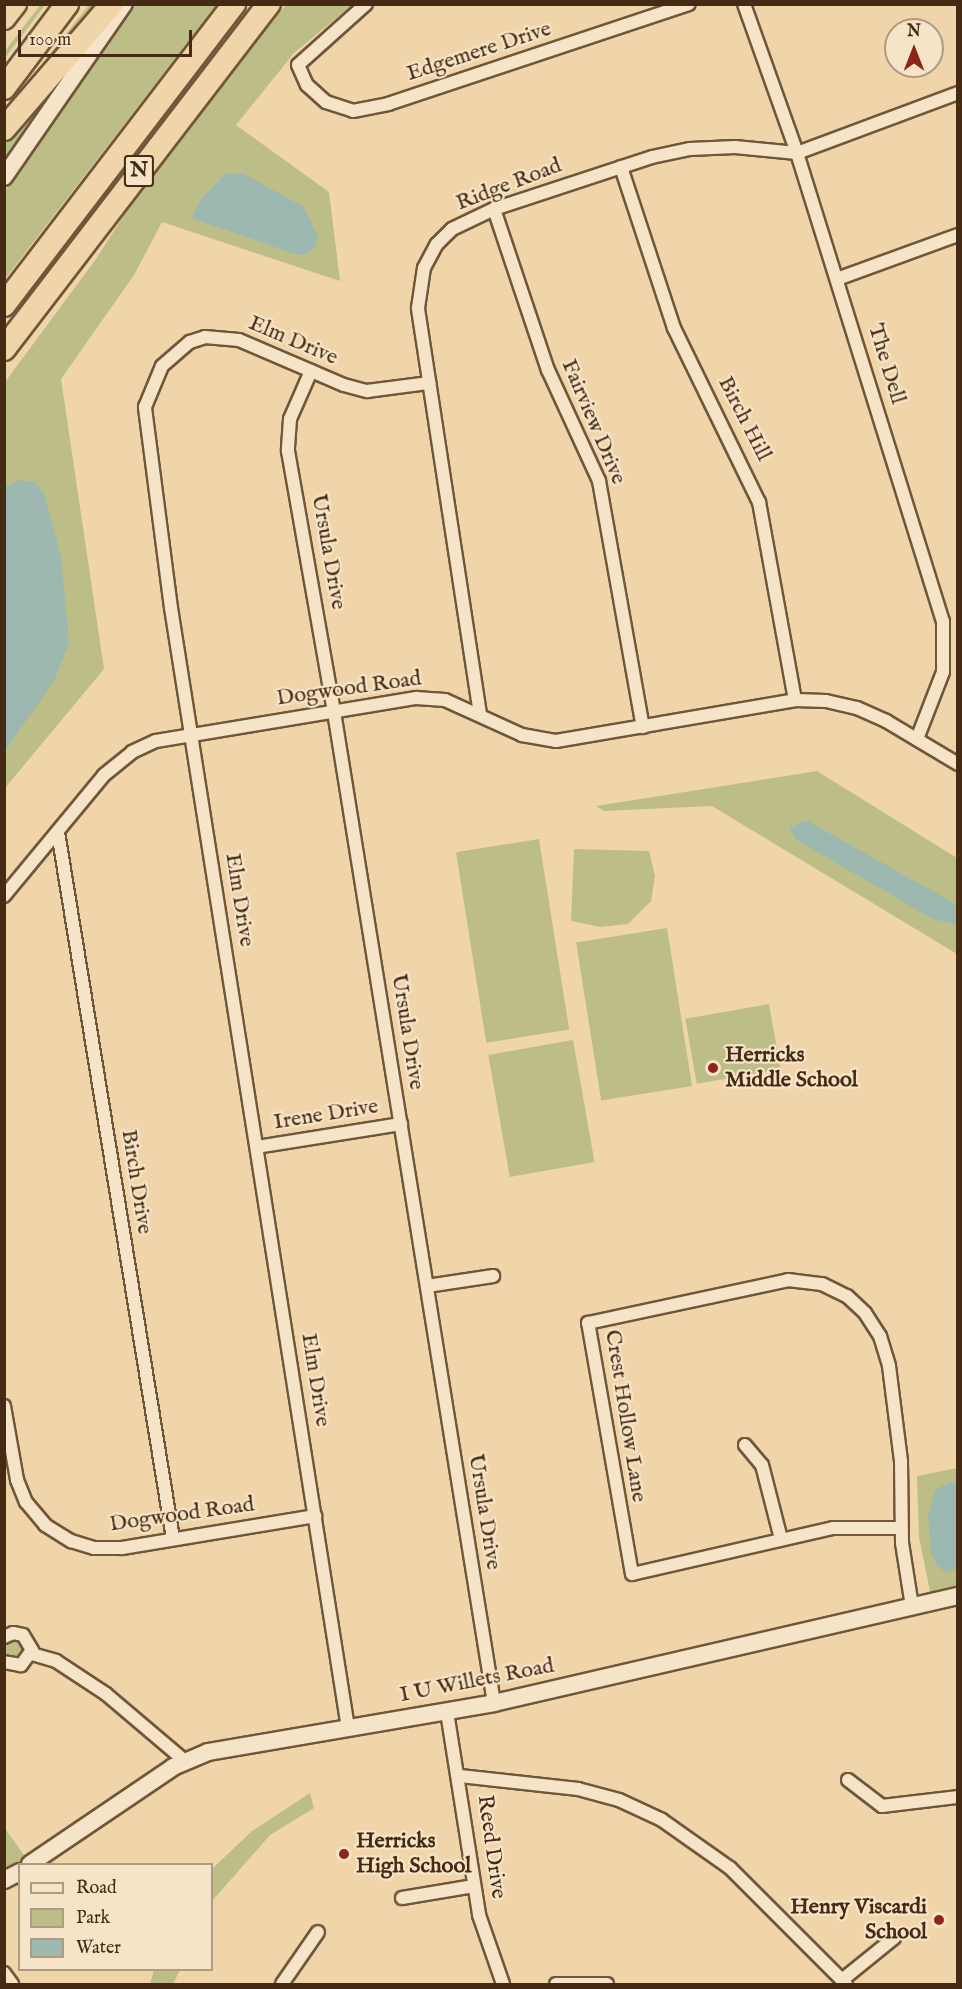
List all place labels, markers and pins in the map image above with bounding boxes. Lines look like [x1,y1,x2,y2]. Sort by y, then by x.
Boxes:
place label: Herricks Middle School [725,1042,858,1094]
marker: Herricks Middle School [706,1061,720,1075]
place label: Herricks High School [356,1828,471,1880]
marker: Herricks High School [337,1847,351,1861]
place label: Henry Viscardi School [790,1894,927,1946]
marker: Henry Viscardi School [932,1913,946,1927]

